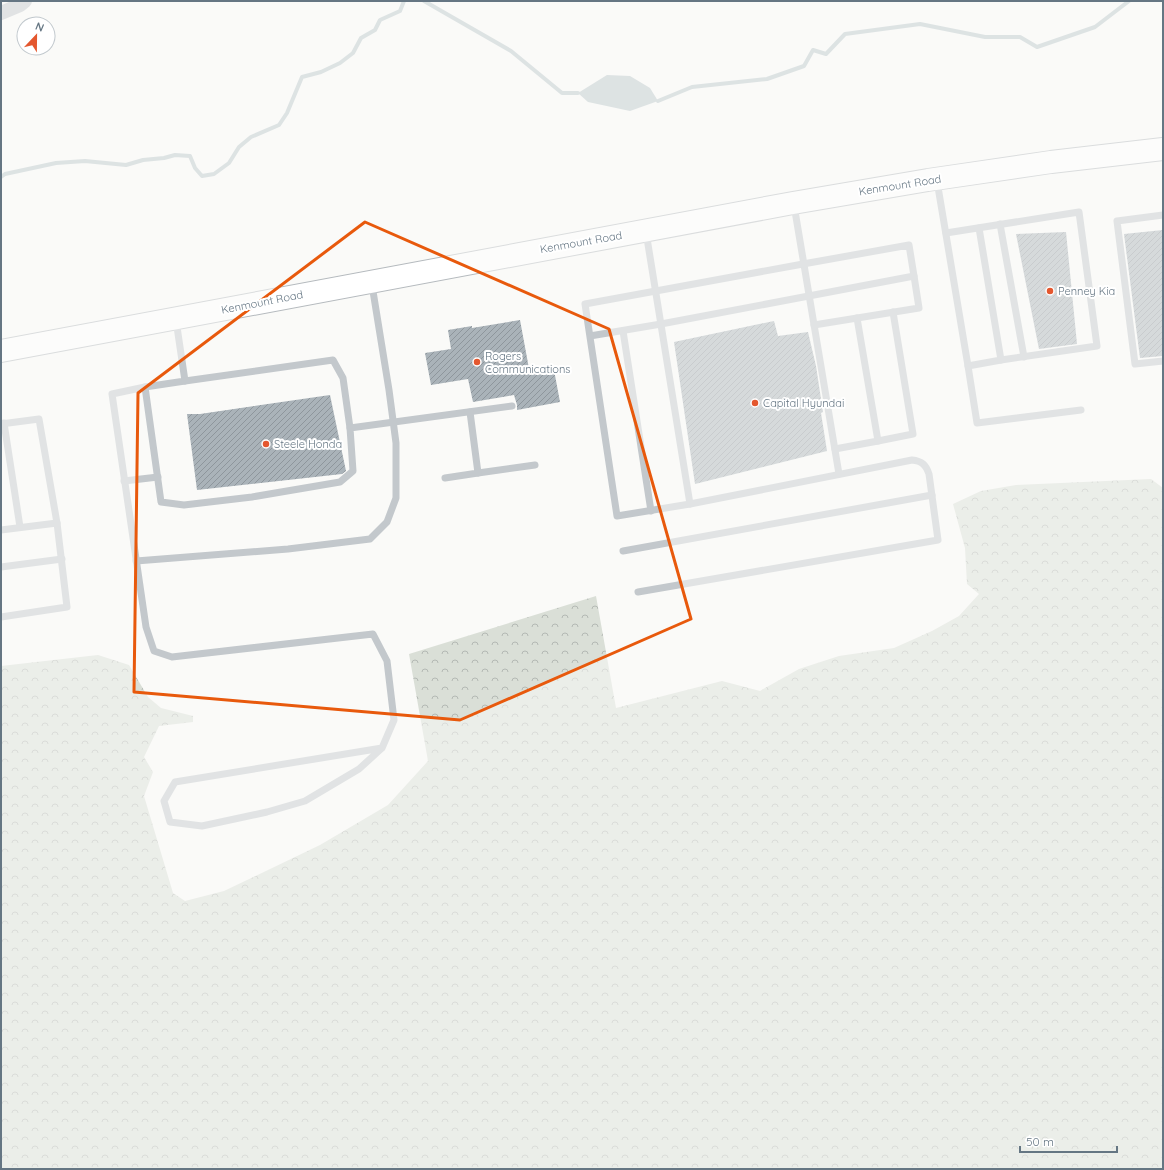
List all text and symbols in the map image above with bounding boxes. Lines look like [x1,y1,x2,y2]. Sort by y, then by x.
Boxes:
north arrow [16,16,56,56]
text: N [33,19,46,35]
street label: Kenmount Road [858,172,942,198]
street label: Kenmount Road [539,228,623,256]
place label: Penney Kia [1058,284,1115,298]
marker: Penney Kia [1045,286,1055,296]
street label: Kenmount Road [220,287,304,317]
place label: Rogers Communications [485,349,570,376]
marker: Rogers Communications [472,357,482,367]
place label: Capital Hyundai [763,396,844,410]
marker: Capital Hyundai [750,398,760,408]
place label: Steele Honda [274,437,342,451]
marker: Steele Honda [261,439,271,449]
scale bar [1020,1128,1117,1154]
text: 50 m [1026,1134,1054,1149]

